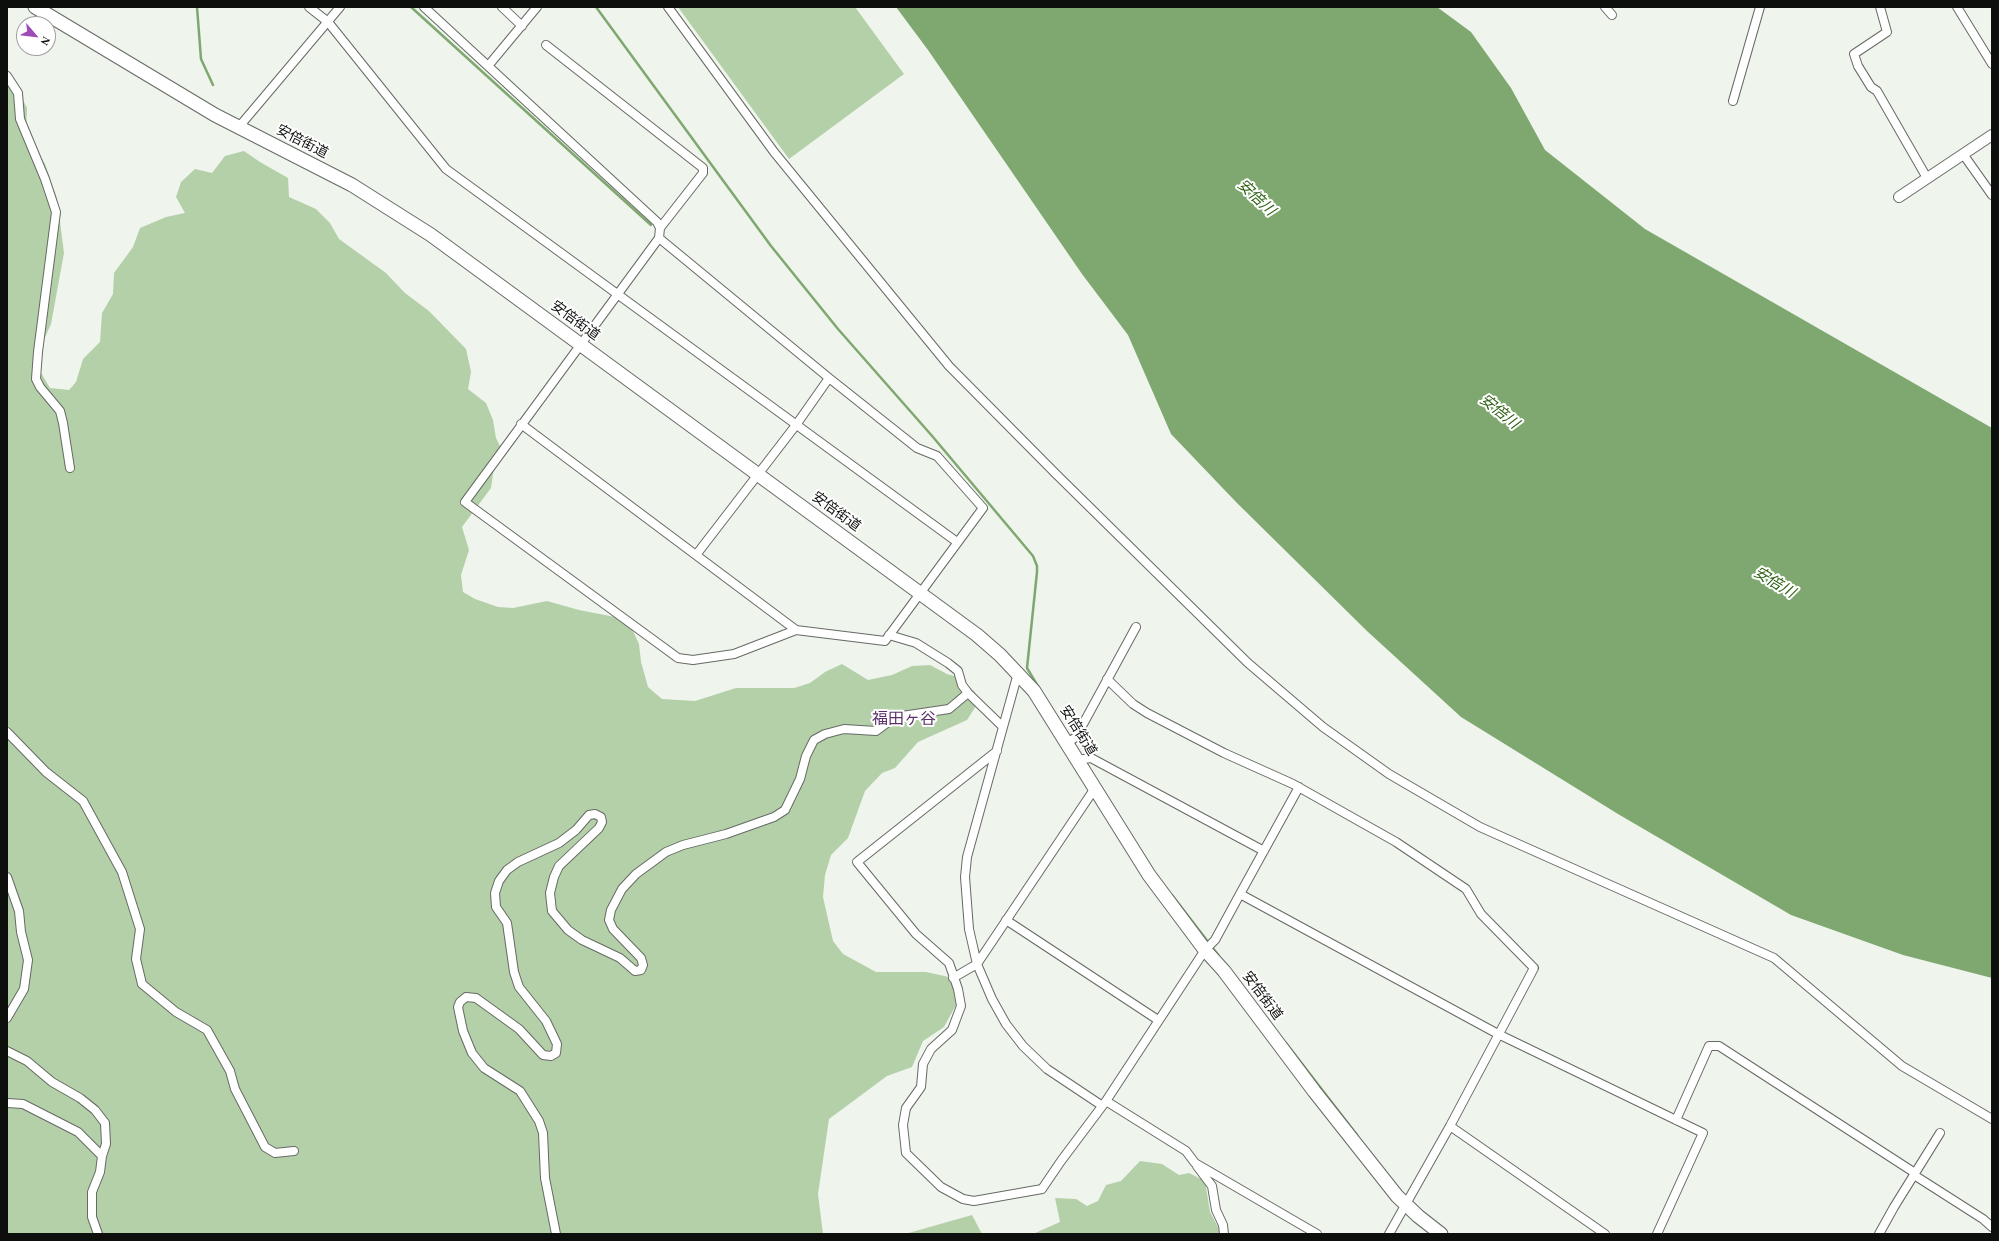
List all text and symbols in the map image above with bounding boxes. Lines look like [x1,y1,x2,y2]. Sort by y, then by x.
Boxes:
north arrow [16,16,56,56]
text: N [39,35,53,47]
street label: 安倍街道 [273,122,331,162]
water label: 安倍川 [1233,176,1279,220]
street label: 安倍街道 [547,298,603,344]
water label: 安倍川 [1476,391,1522,433]
street label: 安倍街道 [808,489,864,535]
water label: 安倍川 [1750,564,1798,602]
street label: 安倍街道 [1056,703,1100,759]
district label: 福田ヶ谷 [872,710,936,730]
street label: 安倍街道 [1238,969,1286,1023]

